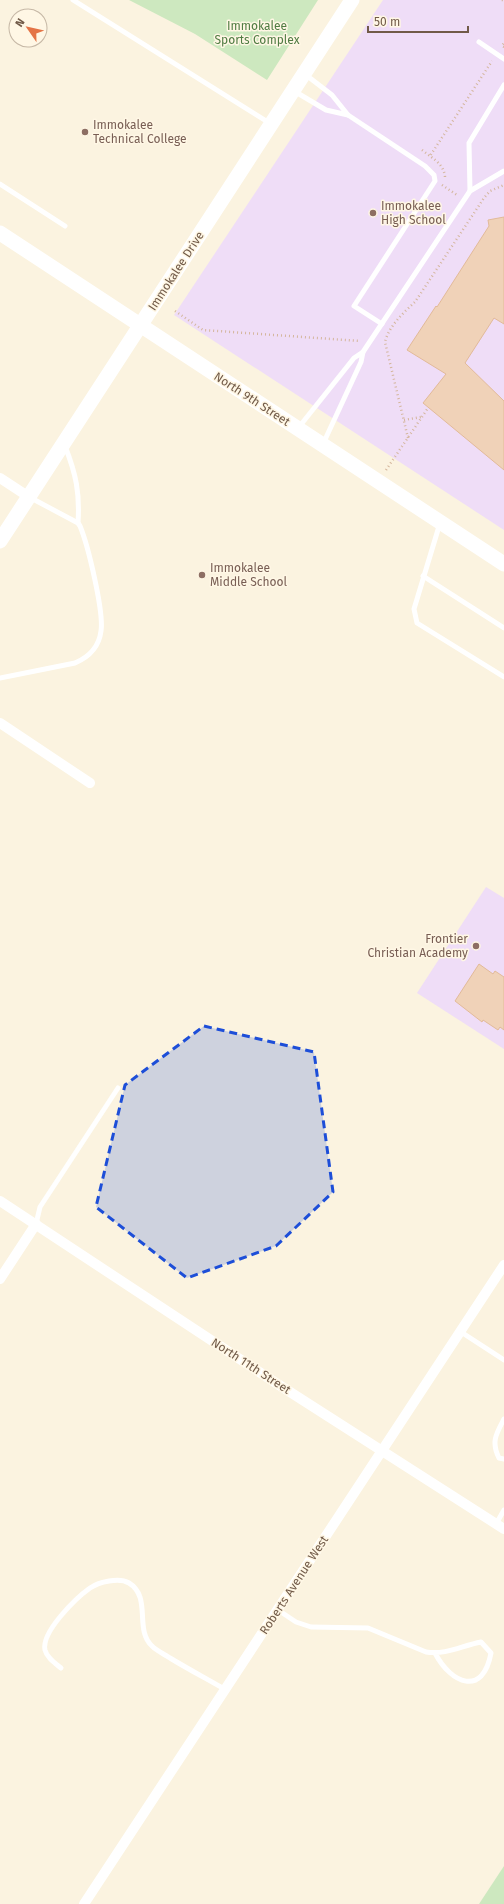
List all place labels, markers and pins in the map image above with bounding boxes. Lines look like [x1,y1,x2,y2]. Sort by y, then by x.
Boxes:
place label: Immokalee Technical College [93,118,187,146]
marker: Immokalee Technical College [80,127,90,137]
place label: Immokalee High School [381,199,446,227]
marker: Immokalee High School [368,208,378,218]
place label: Immokalee Middle School [210,561,288,589]
marker: Immokalee Middle School [197,570,207,580]
place label: Frontier Christian Academy [367,932,468,960]
marker: Frontier Christian Academy [471,941,481,951]

